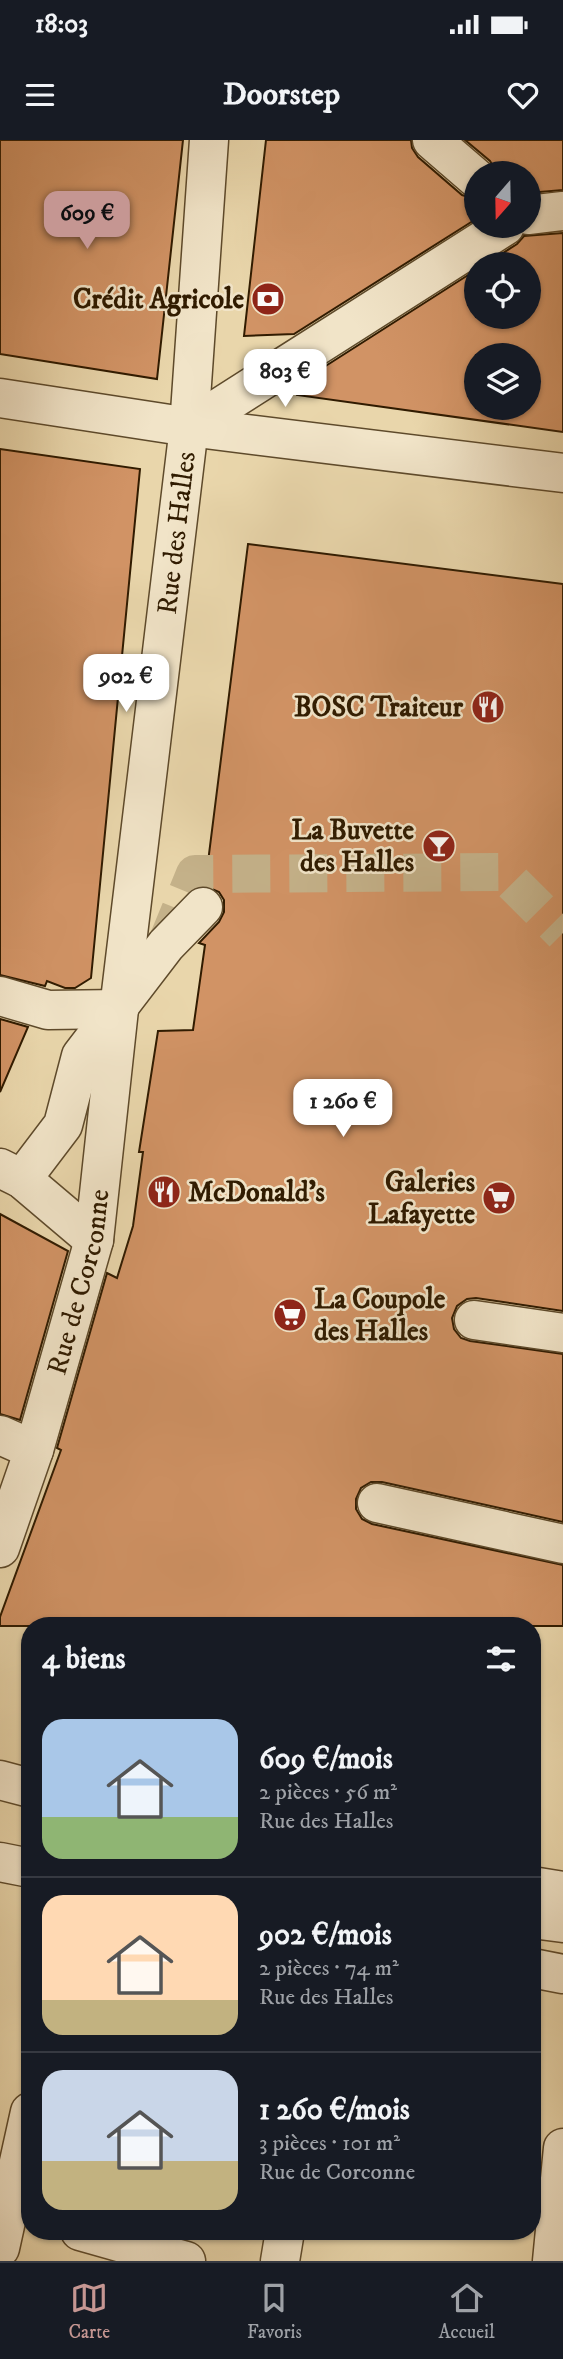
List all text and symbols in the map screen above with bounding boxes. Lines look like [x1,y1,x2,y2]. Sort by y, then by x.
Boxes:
text: 18:03 [35,8,88,41]
text: Doorstep [223,75,340,115]
icon: menu [21,76,59,114]
icon: heart [504,76,542,114]
north arrow [464,161,541,238]
map controls [464,161,541,420]
pin: 609 € [38,192,136,251]
text: 609 € [60,199,114,228]
button: locate [464,252,541,329]
bank icon: Crédit Agricole [249,280,287,318]
place label: Crédit Agricole [73,282,244,317]
button: layers [464,343,541,420]
pin: 803 € [236,350,334,409]
text: 803 € [260,357,310,386]
street label: Rue des Halles [149,449,203,616]
pin: 902 € [77,654,175,714]
text: 902 € [99,662,153,691]
restaurant icon: BOSC Traiteur [469,688,507,726]
place label: BOSC Traiteur [294,690,464,725]
place label: La Buvette des Halles [291,813,415,880]
bar icon: La Buvette des Halles [420,827,458,865]
pin: 1 260 € [278,1080,408,1139]
text: 1 260 € [309,1087,377,1116]
place label: Galeries Lafayette [368,1165,476,1232]
restaurant icon: McDonald's [145,1173,183,1211]
place label: McDonald's [188,1175,325,1210]
supermarket icon: Galeries Lafayette [480,1179,518,1217]
street label: Rue de Corconne [39,1187,117,1379]
place label: La Coupole des Halles [314,1282,446,1349]
supermarket icon: La Coupole des Halles [271,1296,309,1334]
icon: filters [482,1640,520,1678]
text: 4 biens [42,1641,126,1678]
text: 609 €/mois [259,1741,393,1778]
icon: home [98,1747,182,1831]
text: 2 pièces · 56 m² [259,1778,397,1807]
text: Rue des Halles [259,1807,394,1836]
text: 902 €/mois [259,1917,392,1954]
icon: home [98,1923,182,2007]
text: 2 pièces · 74 m² [259,1954,399,1983]
text: Rue des Halles [259,1983,394,2012]
text: 1 260 €/mois [259,2092,410,2129]
icon: home [98,2098,182,2182]
text: 3 pièces · 101 m² [259,2129,400,2158]
text: Rue de Corconne [259,2158,415,2187]
tab: Carte [68,2279,110,2344]
tab: Favoris [247,2279,302,2344]
tab: Accueil [439,2279,495,2344]

